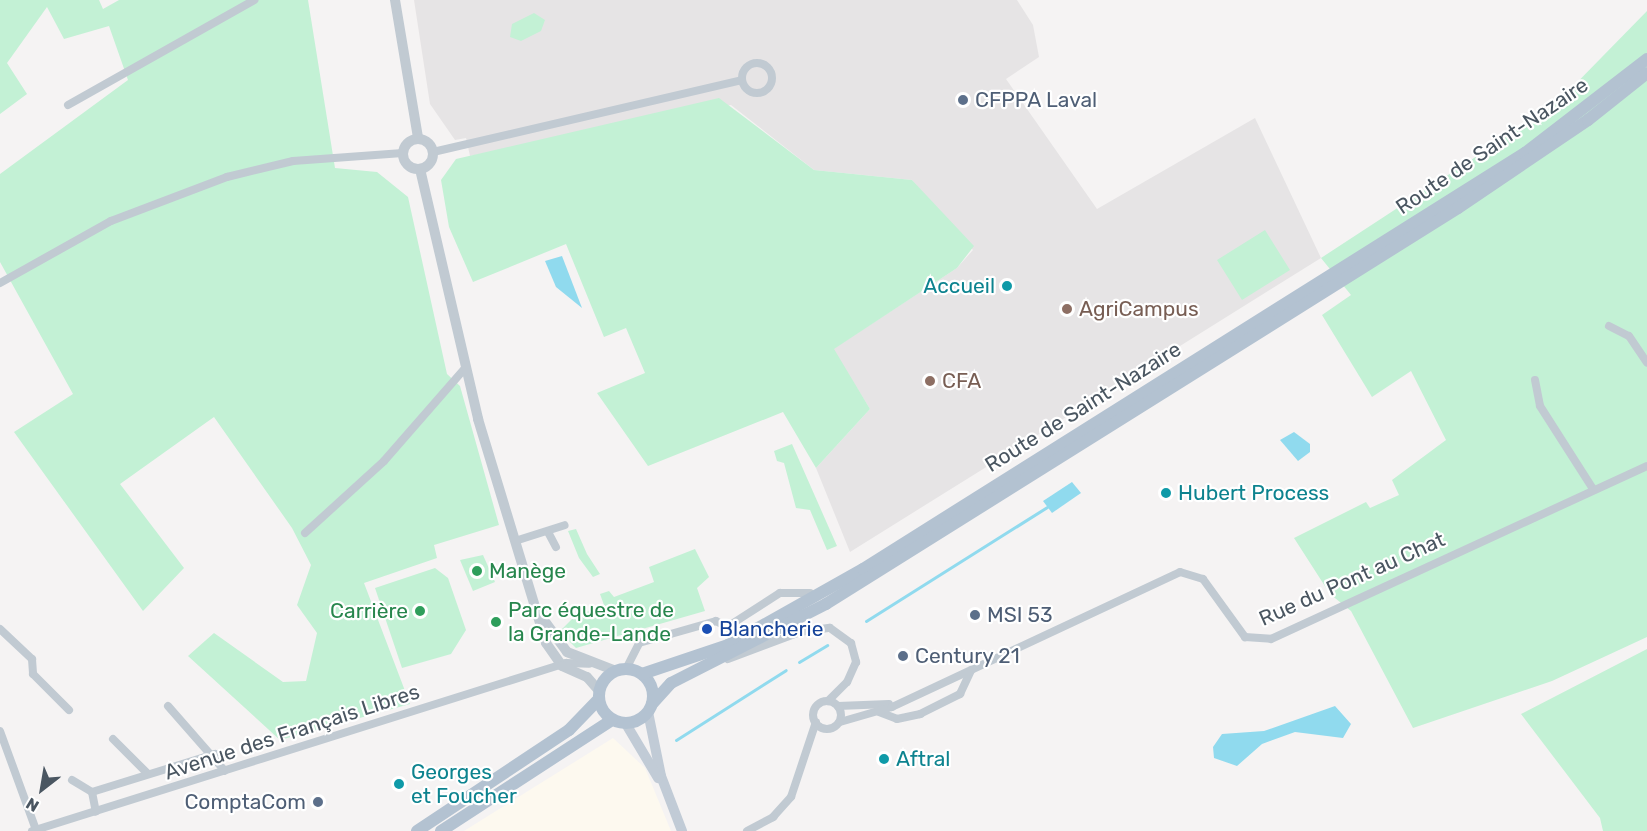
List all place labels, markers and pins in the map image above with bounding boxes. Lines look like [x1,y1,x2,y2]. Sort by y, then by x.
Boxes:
place label: CFPPA Laval [975,87,1098,113]
marker: CFPPA Laval [956,93,970,107]
place label: Accueil [923,273,995,299]
marker: Accueil [1000,279,1014,293]
place label: AgriCampus [1079,296,1199,322]
marker: AgriCampus [1060,302,1074,316]
place label: CFA [942,368,981,394]
marker: CFA [923,374,937,388]
place label: Hubert Process [1178,480,1329,506]
marker: Hubert Process [1159,486,1173,500]
place label: Manège [489,558,566,584]
marker: Manège [470,564,484,578]
place label: Parc équestre de la Grande-Lande [508,597,674,647]
place label: Carrière [330,598,408,624]
place label: MSI 53 [987,602,1053,628]
marker: Carrière [413,604,427,618]
marker: MSI 53 [968,608,982,622]
marker: Parc équestre de la Grande-Lande [489,615,503,629]
place label: Blancherie [719,616,823,642]
marker: Blancherie [700,622,714,636]
place label: Century 21 [915,643,1020,669]
marker: Century 21 [896,649,910,663]
place label: Aftral [896,746,950,772]
marker: Aftral [877,752,891,766]
place label: Georges et Foucher [411,759,517,809]
marker: Georges et Foucher [392,777,406,791]
place label: ComptaCom [184,789,306,815]
marker: ComptaCom [311,795,325,809]

